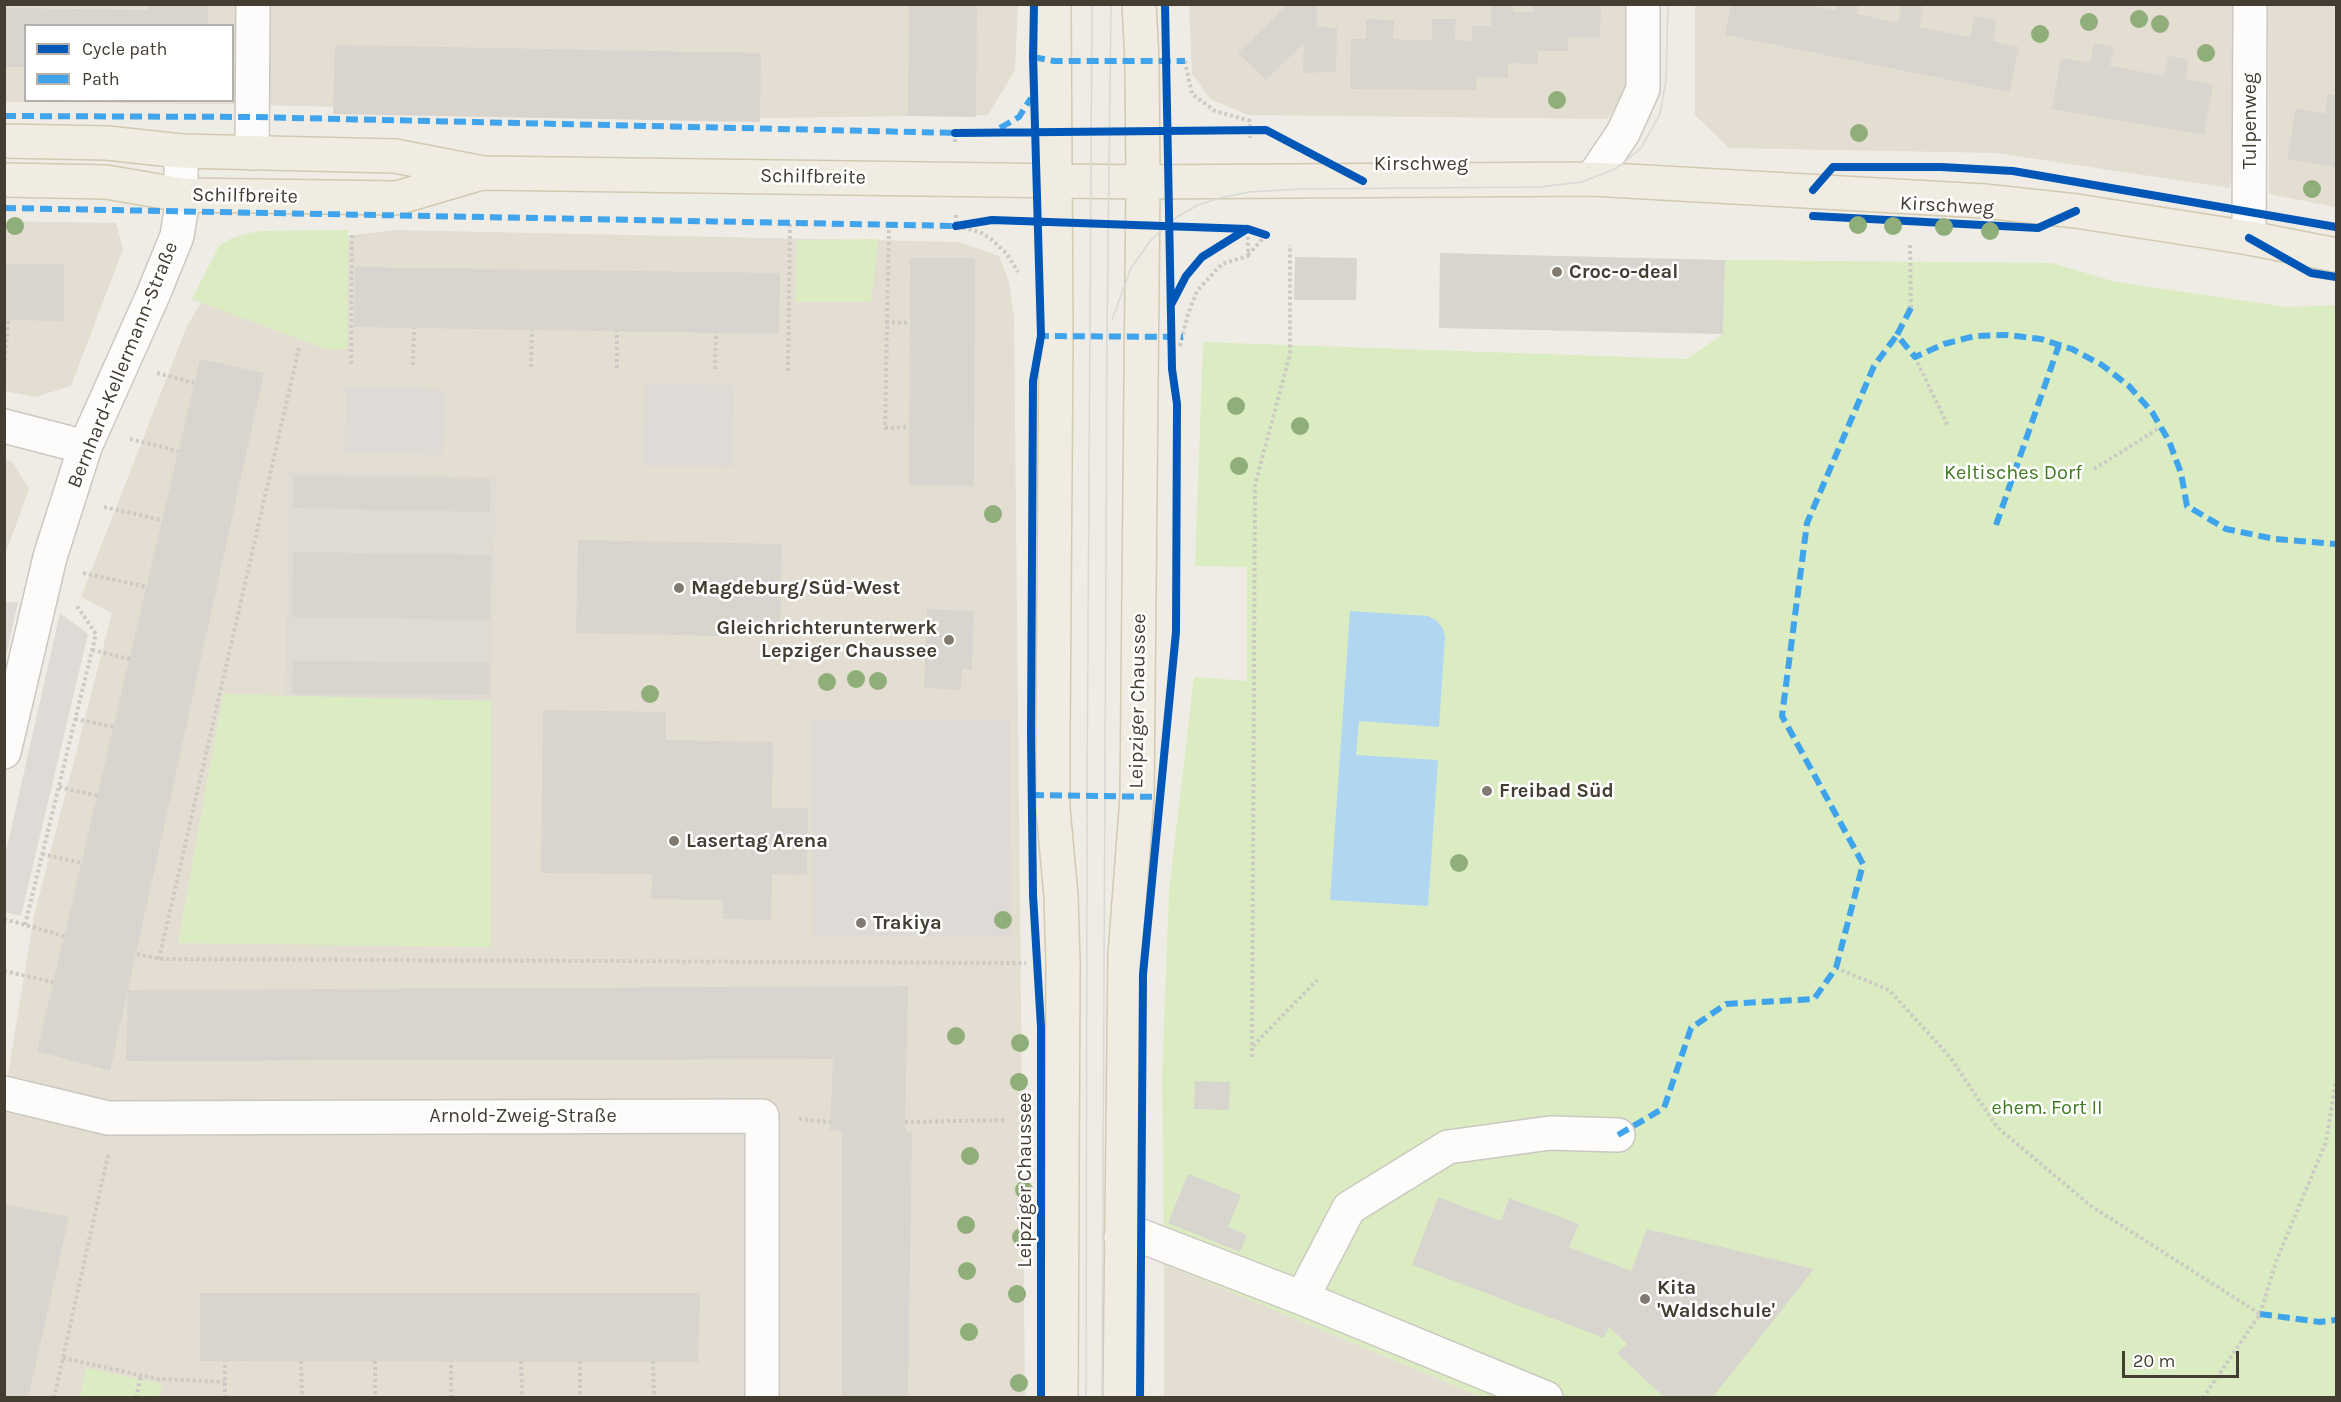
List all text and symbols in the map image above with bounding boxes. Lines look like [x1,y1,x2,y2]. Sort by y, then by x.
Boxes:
legend [24,24,234,102]
text: Cycle path [82,38,167,60]
text: Path [82,68,120,90]
street label: Tulpenweg [2238,73,2262,169]
street label: Kirschweg [1374,152,1468,176]
street label: Schilfbreite [760,164,866,190]
street label: Schilfbreite [192,183,298,209]
street label: Kirschweg [1899,192,1995,220]
street label: Bernhard-Kellermann-Straße [63,238,183,492]
place label: Croc-o-deal [1569,260,1678,284]
marker: Croc-o-deal [1550,265,1564,279]
park label: Keltisches Dorf [1944,461,2082,485]
place label: Magdeburg/Süd-West [691,576,900,600]
marker: Magdeburg/Süd-West [672,581,686,595]
street label: Leipziger Chaussee [1124,613,1152,789]
place label: Gleichrichterunterwerk Lepziger Chaussee [717,616,937,663]
marker: Gleichrichterunterwerk Lepziger Chaussee [942,633,956,647]
place label: Freibad Süd [1499,779,1614,803]
marker: Freibad Süd [1480,784,1494,798]
place label: Lasertag Arena [686,829,828,853]
marker: Lasertag Arena [667,834,681,848]
place label: Trakiya [873,911,942,935]
marker: Trakiya [854,916,868,930]
street label: Leipziger Chaussee [1013,1092,1037,1268]
park label: ehem. Fort II [1991,1096,2103,1120]
street label: Arnold-Zweig-Straße [429,1104,617,1128]
place label: Kita 'Waldschule' [1657,1276,1775,1323]
marker: Kita 'Waldschule' [1638,1292,1652,1306]
scale bar [2125,1339,2242,1377]
text: 20 m [2133,1350,2175,1372]

